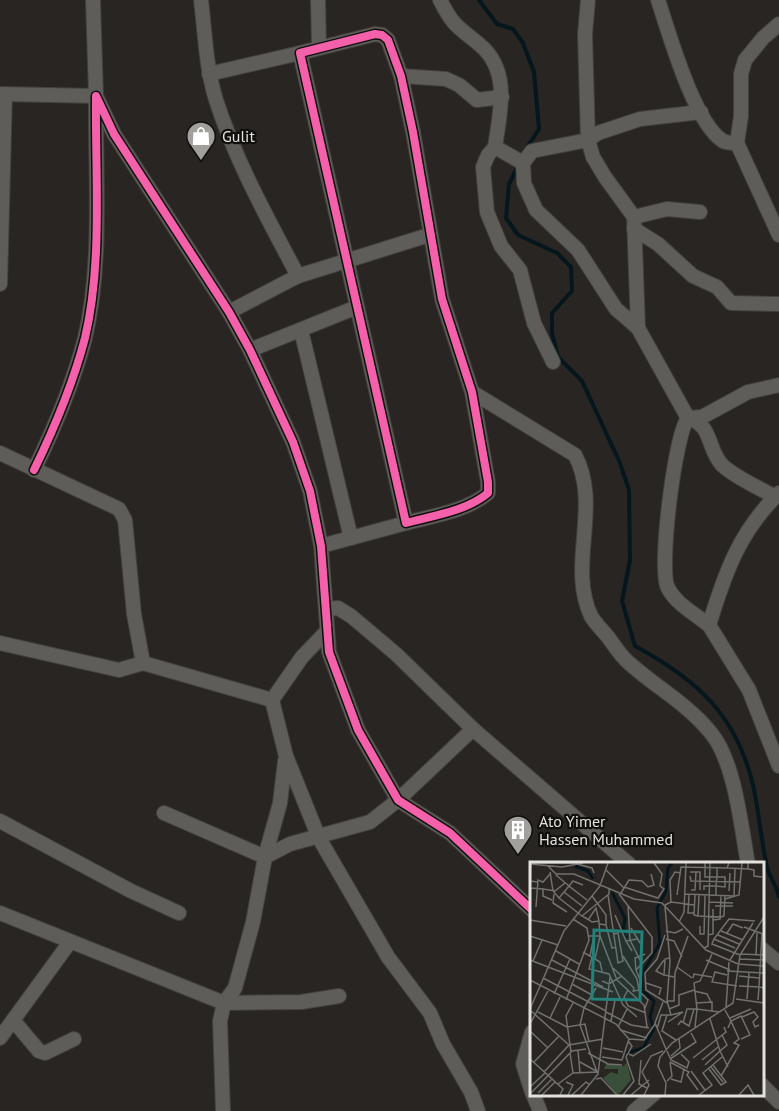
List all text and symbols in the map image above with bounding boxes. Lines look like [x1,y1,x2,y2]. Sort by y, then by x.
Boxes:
shop icon: Gulit [185,120,217,162]
place label: Gulit [222,126,255,146]
place label: Ato Yimer Hassen Muhammed [539,811,673,849]
building icon: Ato Yimer Hassen Muhammed [502,814,534,856]
inset map [530,862,764,1096]

